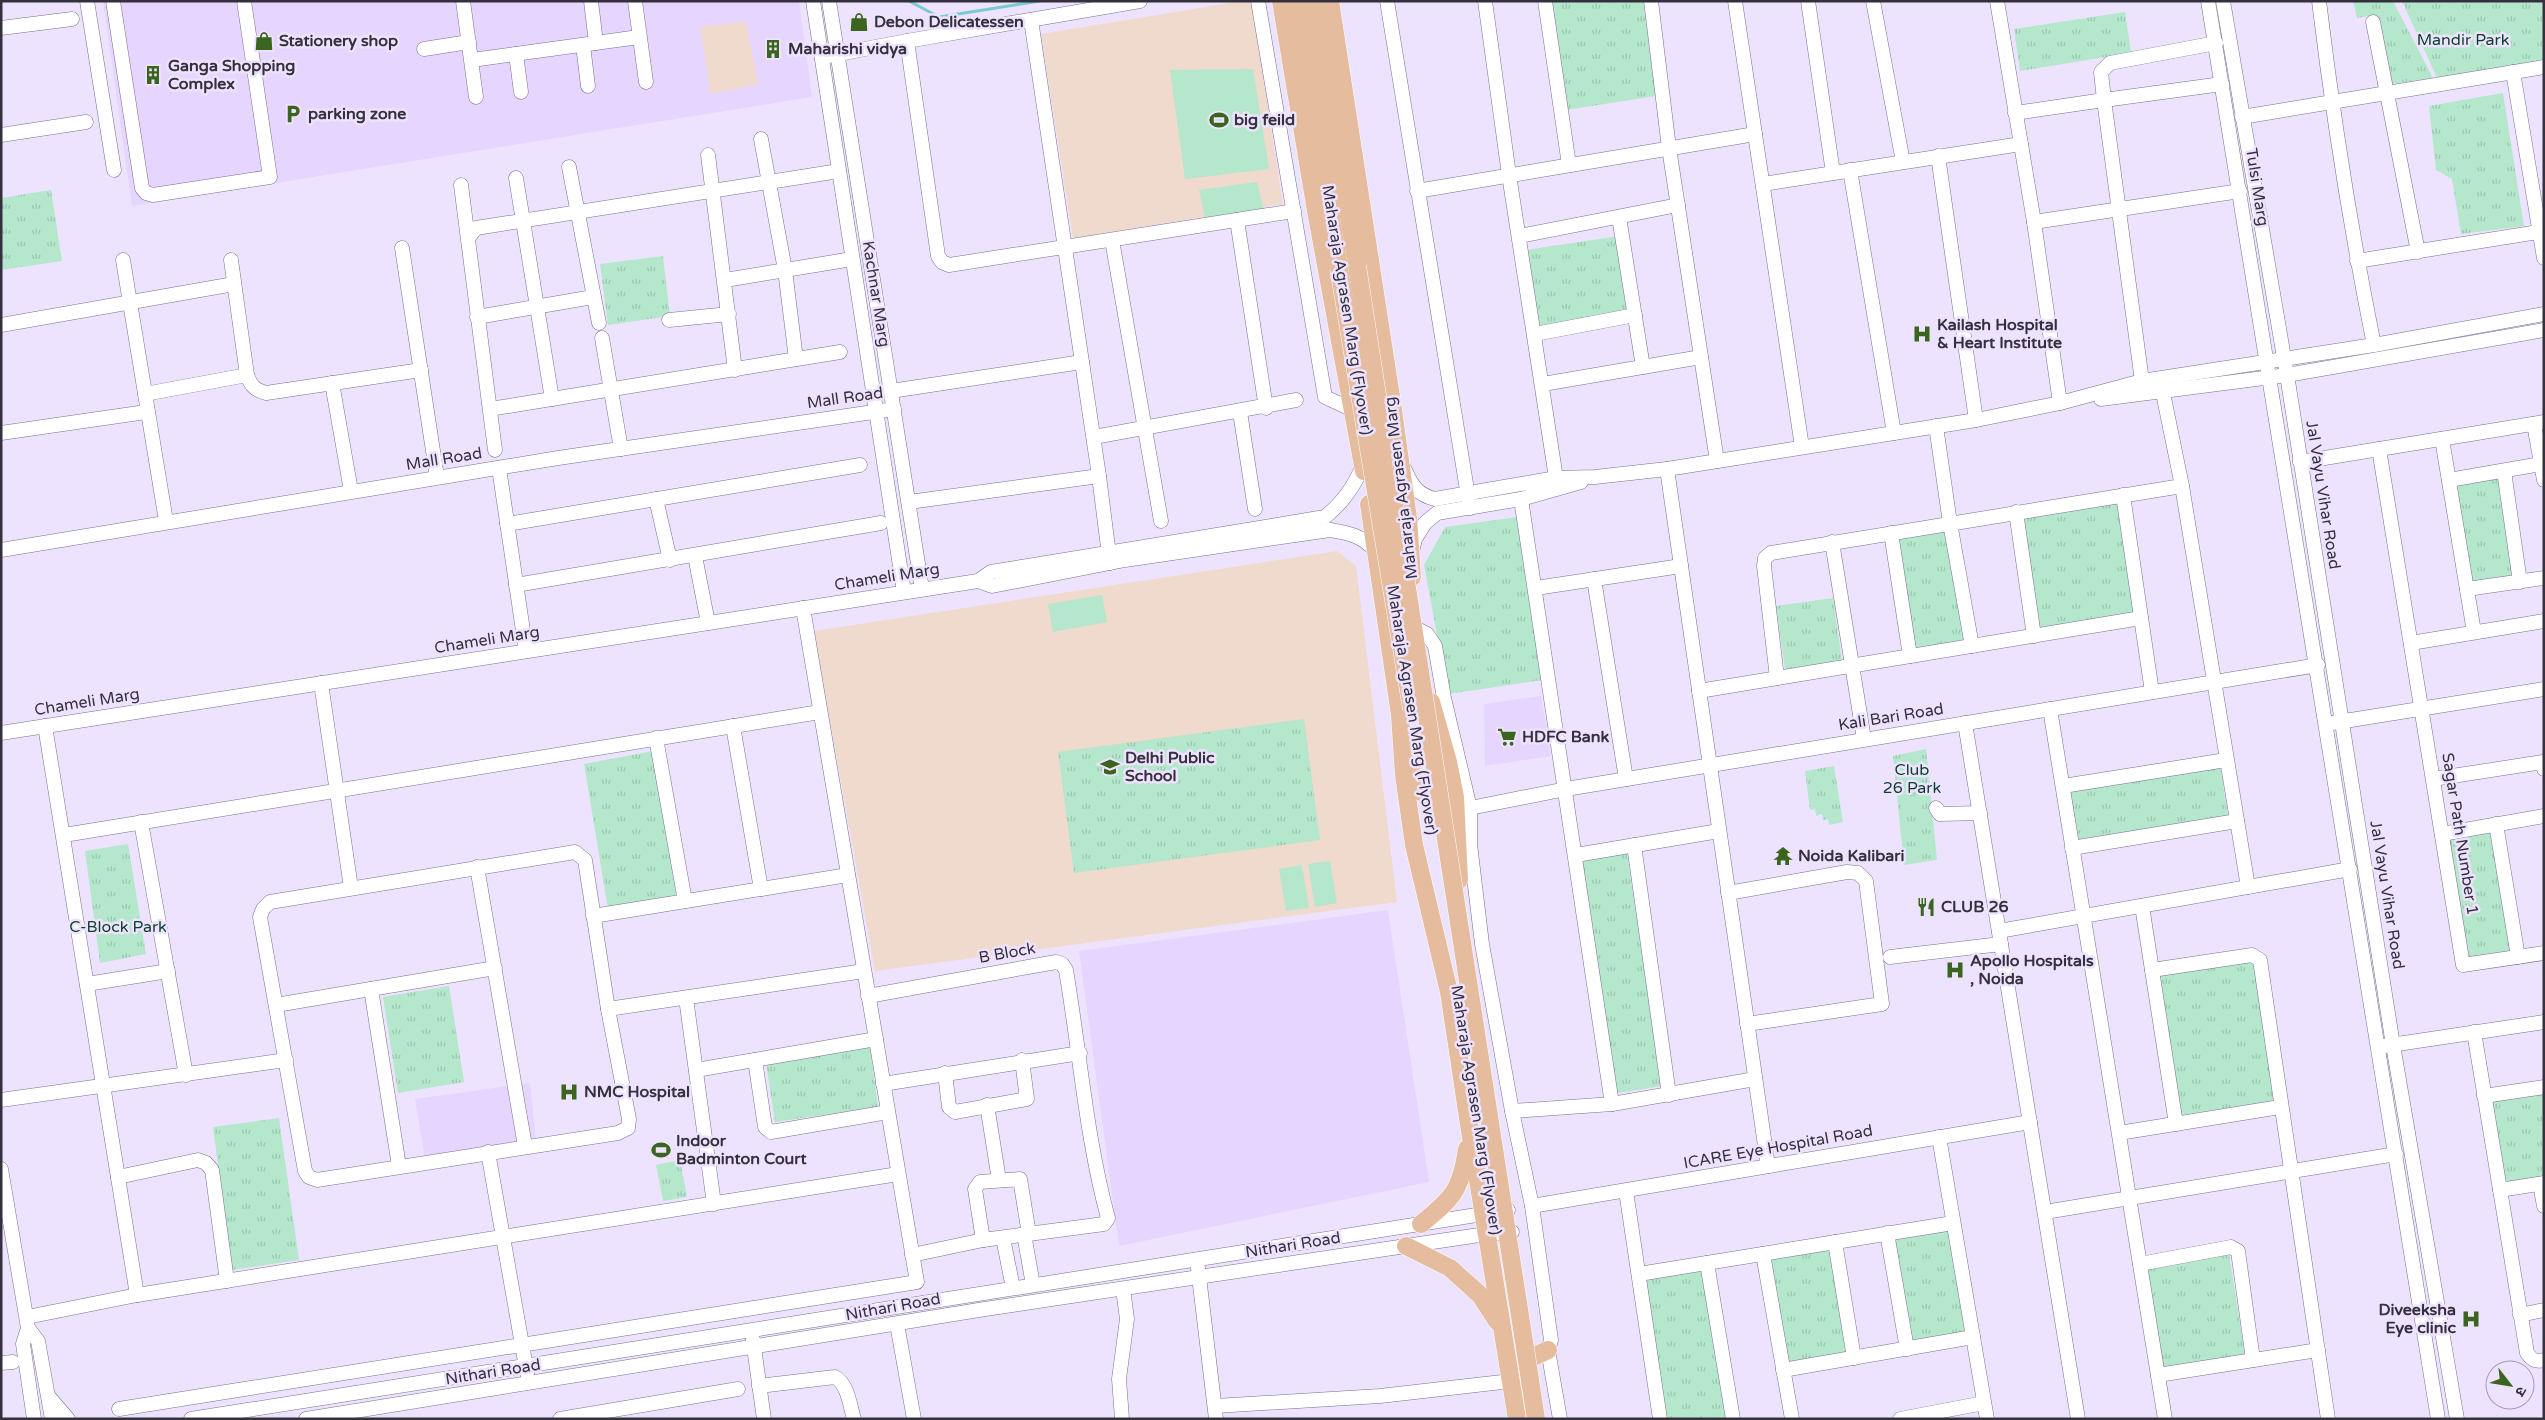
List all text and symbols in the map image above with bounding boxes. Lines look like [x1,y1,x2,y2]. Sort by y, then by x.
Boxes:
shop icon: Debon Delicatessen [848,11,870,33]
place label: Debon Delicatessen [874,12,1024,32]
shop icon: Stationery shop [253,30,275,52]
park label: Mandir Park [2417,30,2510,50]
place label: Stationery shop [279,31,398,51]
building icon: Maharishi vidya [762,38,784,60]
place label: Maharishi vidya [788,39,907,59]
place label: Ganga Shopping Complex [168,56,295,94]
building icon: Ganga Shopping Complex [142,64,164,86]
parking icon: parking zone [282,103,304,125]
place label: parking zone [308,104,406,124]
sports icon: big feild [1208,109,1230,131]
place label: big feild [1234,110,1295,130]
street label: Tulsi Marg [2241,147,2273,227]
street label: Maharaja Agrasen Marg (Flyover) [1317,184,1377,436]
street label: Kachnar Marg [858,239,894,349]
place label: Kailash Hospital & Heart Institute [1937,315,2062,353]
hospital icon: Kailash Hospital & Heart Institute [1911,323,1933,345]
street label: Mall Road [806,383,884,413]
street label: Maharaja Agrasen Marg [1380,396,1422,580]
street label: Jal Vayu Vihar Road [2301,419,2345,571]
street label: Mall Road [405,443,483,475]
street label: Chameli Marg [833,559,941,595]
street label: Maharaja Agrasen Marg (Flyover) [1382,584,1442,836]
street label: Chameli Marg [433,622,541,658]
street label: Chameli Marg [33,684,141,720]
street label: Kali Bari Road [1837,699,1945,735]
supermarket icon: HDFC Bank [1496,726,1518,748]
place label: HDFC Bank [1522,727,1610,747]
place label: Delhi Public School [1125,748,1215,786]
street label: Sagar Path Number 1 [2437,751,2483,917]
school or university icon: Delhi Public School [1099,756,1121,778]
park label: Club 26 Park [1883,760,1941,798]
street label: Jal Vayu Vihar Road [2365,819,2409,971]
temple icon: Noida Kalibari [1772,845,1794,867]
place label: Noida Kalibari [1798,846,1904,866]
restaurant icon: CLUB 26 [1915,896,1937,918]
place label: CLUB 26 [1941,897,2009,917]
park label: C-Block Park [69,917,167,937]
street label: B Block [977,938,1037,968]
place label: Apollo Hospitals , Noida [1970,951,2094,989]
hospital icon: Apollo Hospitals , Noida [1944,959,1966,981]
street label: Maharaja Agrasen Marg (Flyover) [1446,984,1506,1236]
hospital icon: NMC Hospital [558,1081,580,1103]
place label: NMC Hospital [584,1082,690,1102]
street label: ICARE Eye Hospital Road [1682,1120,1874,1174]
place label: Indoor Badminton Court [676,1131,807,1169]
sports icon: Indoor Badminton Court [650,1139,672,1161]
street label: Nithari Road [1244,1228,1342,1262]
street label: Nithari Road [844,1289,942,1325]
place label: Diveeksha Eye clinic [2379,1300,2456,1338]
hospital icon: Diveeksha Eye clinic [2460,1308,2482,1330]
street label: Nithari Road [444,1355,542,1389]
north arrow [2485,1360,2535,1410]
text: उ [2511,1384,2530,1400]

